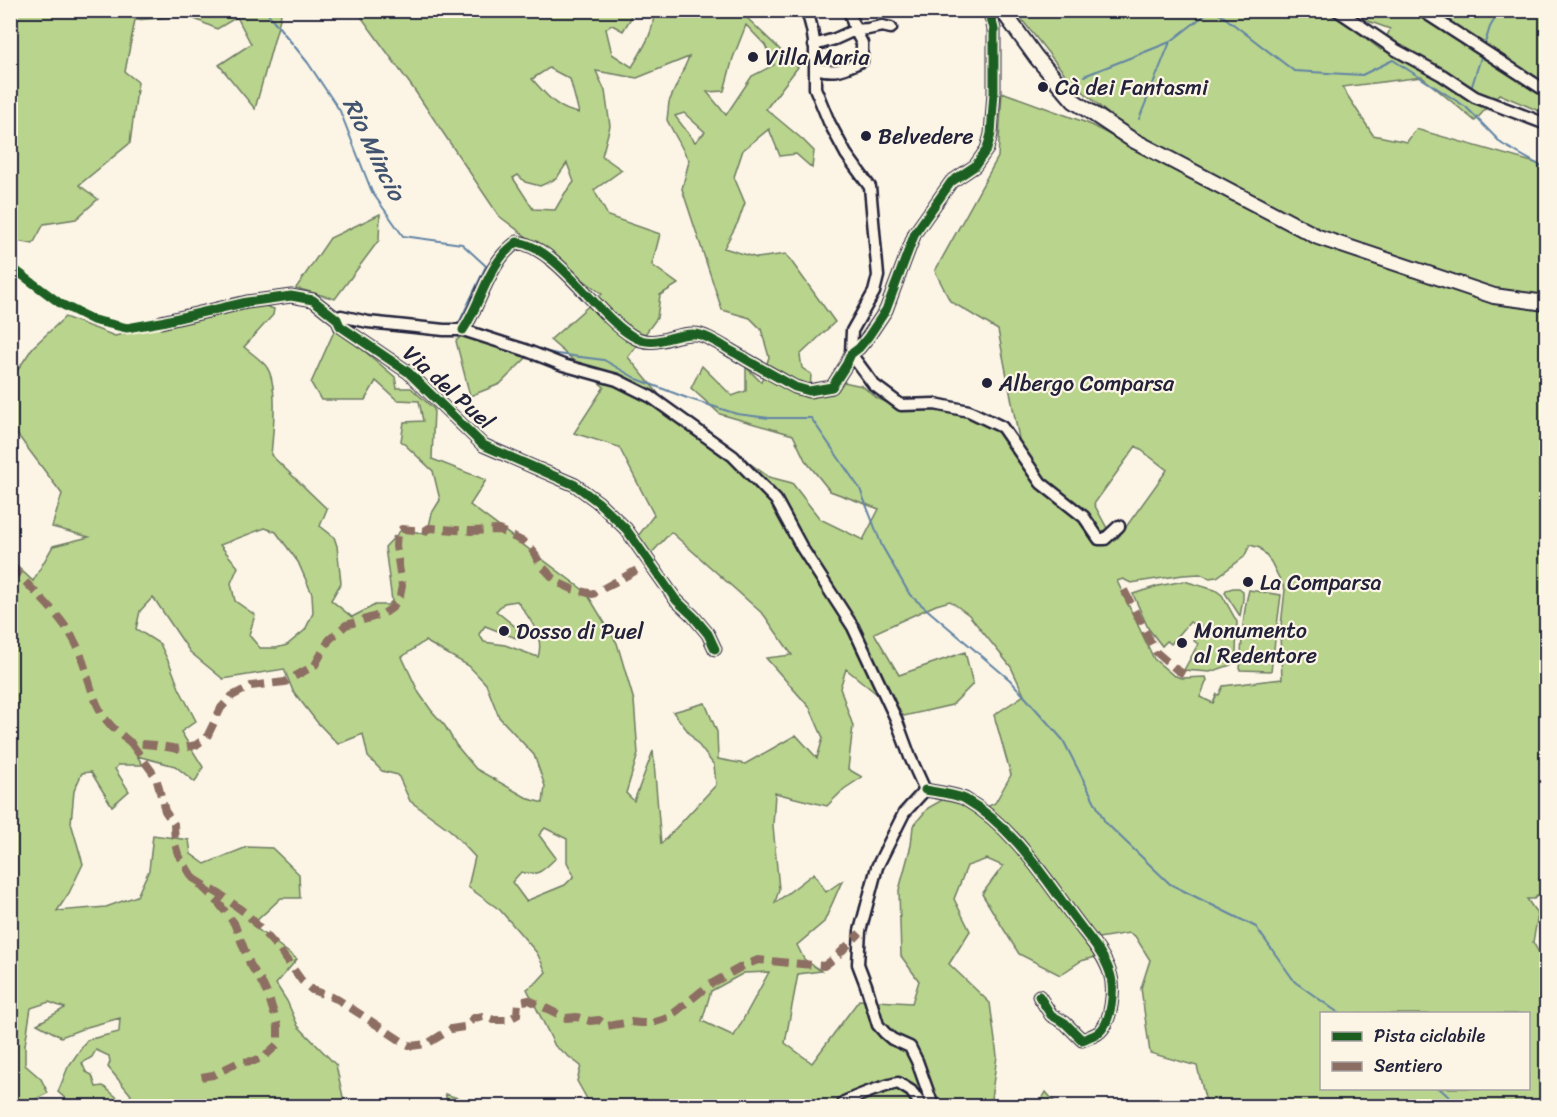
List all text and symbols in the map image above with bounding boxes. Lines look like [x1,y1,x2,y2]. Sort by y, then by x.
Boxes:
place label: Villa Maria [765,38,870,77]
marker: Villa Maria [746,50,760,64]
place label: Cà dei Fantasmi [1055,68,1209,107]
marker: Cà dei Fantasmi [1036,80,1050,94]
water label: Rio Mincio [331,90,418,209]
place label: Belvedere [878,117,974,156]
marker: Belvedere [859,129,873,143]
street label: Via del Puel [394,335,504,440]
place label: Albergo Comparsa [998,364,1175,403]
marker: Albergo Comparsa [980,376,994,390]
place label: La Comparsa [1260,563,1382,602]
marker: La Comparsa [1241,575,1255,589]
place label: Monumento al Redentore [1194,611,1317,675]
place label: Dosso di Puel [516,612,644,651]
marker: Dosso di Puel [497,624,511,638]
marker: Monumento al Redentore [1175,636,1189,650]
legend [1320,1012,1530,1090]
text: Pista ciclabile [1374,1020,1486,1052]
text: Sentiero [1374,1050,1442,1082]

